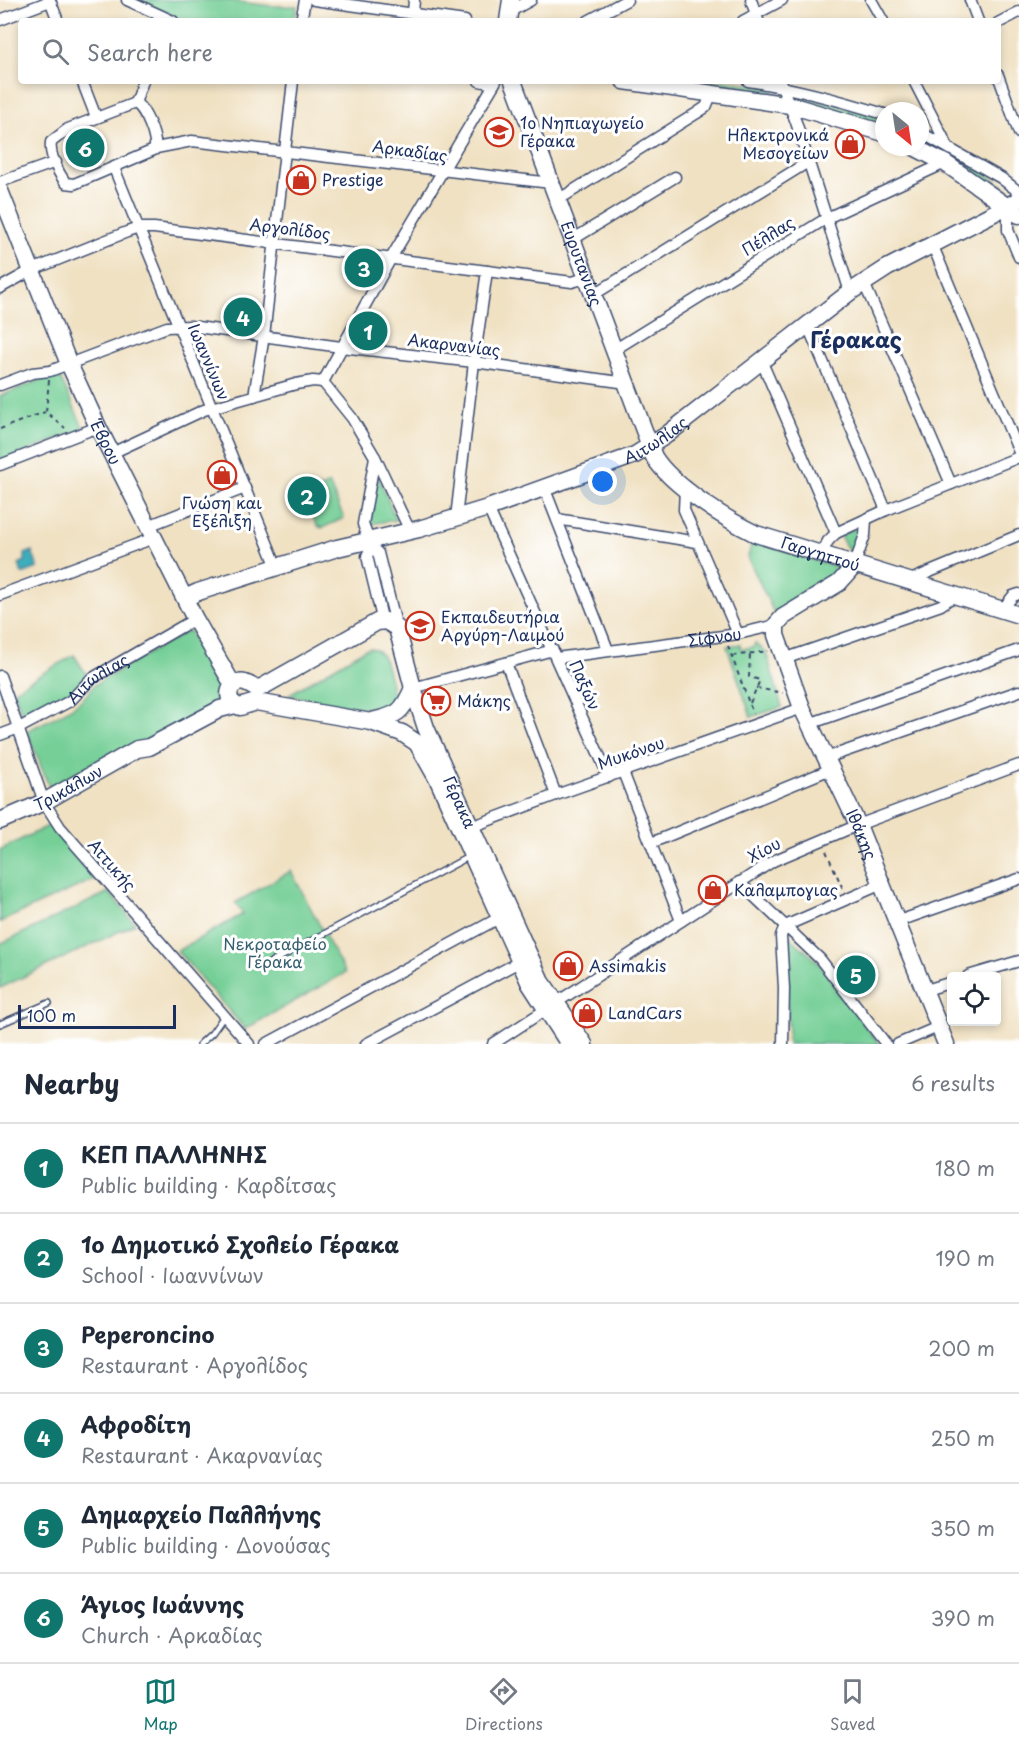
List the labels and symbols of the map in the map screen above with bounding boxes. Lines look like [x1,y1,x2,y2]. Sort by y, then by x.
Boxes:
north arrow [875,102,929,156]
place label: 1ο Νηπιαγωγείο Γέρακα [520,110,644,152]
school or university icon: 1ο Νηπιαγωγείο Γέρακα [483,116,515,148]
place label: Ηλεκτρονικά Μεσογείων [728,122,829,164]
pin: 6 [66,126,104,170]
shop icon: Ηλεκτρονικά Μεσογείων [834,128,866,160]
street label: Αρκαδίας [371,133,449,167]
shop icon: Prestige [285,164,317,196]
place label: Prestige [322,167,384,191]
street label: Πέλλας [736,210,798,261]
street label: Αργολίδος [248,211,332,245]
street label: Ευρυτανίας [555,217,609,309]
pin: 3 [344,246,384,290]
pin: 4 [224,294,262,340]
pin: 1 [348,308,388,354]
street label: Ιωαννίνων [183,319,237,404]
district label: Γέρακας [810,322,902,355]
street label: Ακαρνανίας [406,326,502,362]
street label: Αιτωλίας [620,410,692,469]
street label: Έβρου [85,414,128,468]
shop icon: Γνώση και Εξέλιξη [206,459,238,491]
your location [588,467,617,496]
pin: 2 [288,474,326,518]
place label: Γνώση και Εξέλιξη [182,490,262,532]
street label: Γαργηττού [778,529,863,576]
place label: Εκπαιδευτήρια Αργύρη-Λαιμού [441,604,564,646]
school or university icon: Εκπαιδευτήρια Αργύρη-Λαιμού [404,610,436,642]
street label: Σίφνου [686,621,743,652]
street label: Αιτωλίας [60,647,133,709]
street label: Παξών [564,656,608,713]
supermarket icon: Μάκης [420,685,452,717]
place label: Μάκης [457,688,511,712]
street label: Μυκόνου [594,729,667,775]
street label: Τρικάλων [30,758,107,816]
street label: Γέρακα [438,772,483,832]
street label: Ιθάκης [841,805,884,863]
street label: Χίου [743,830,784,868]
street label: Αττικής [83,833,142,896]
shop icon: Καλαμπογιας [697,874,729,906]
place label: Καλαμπογιας [734,877,838,901]
park label: Νεκροταφείο Γέρακα [223,931,327,973]
shop icon: Assimakis [552,950,584,982]
pin: 5 [836,952,876,998]
place label: Assimakis [589,953,666,977]
shop icon: LandCars [571,997,603,1029]
place label: LandCars [608,1000,682,1024]
scale bar [18,1002,176,1030]

